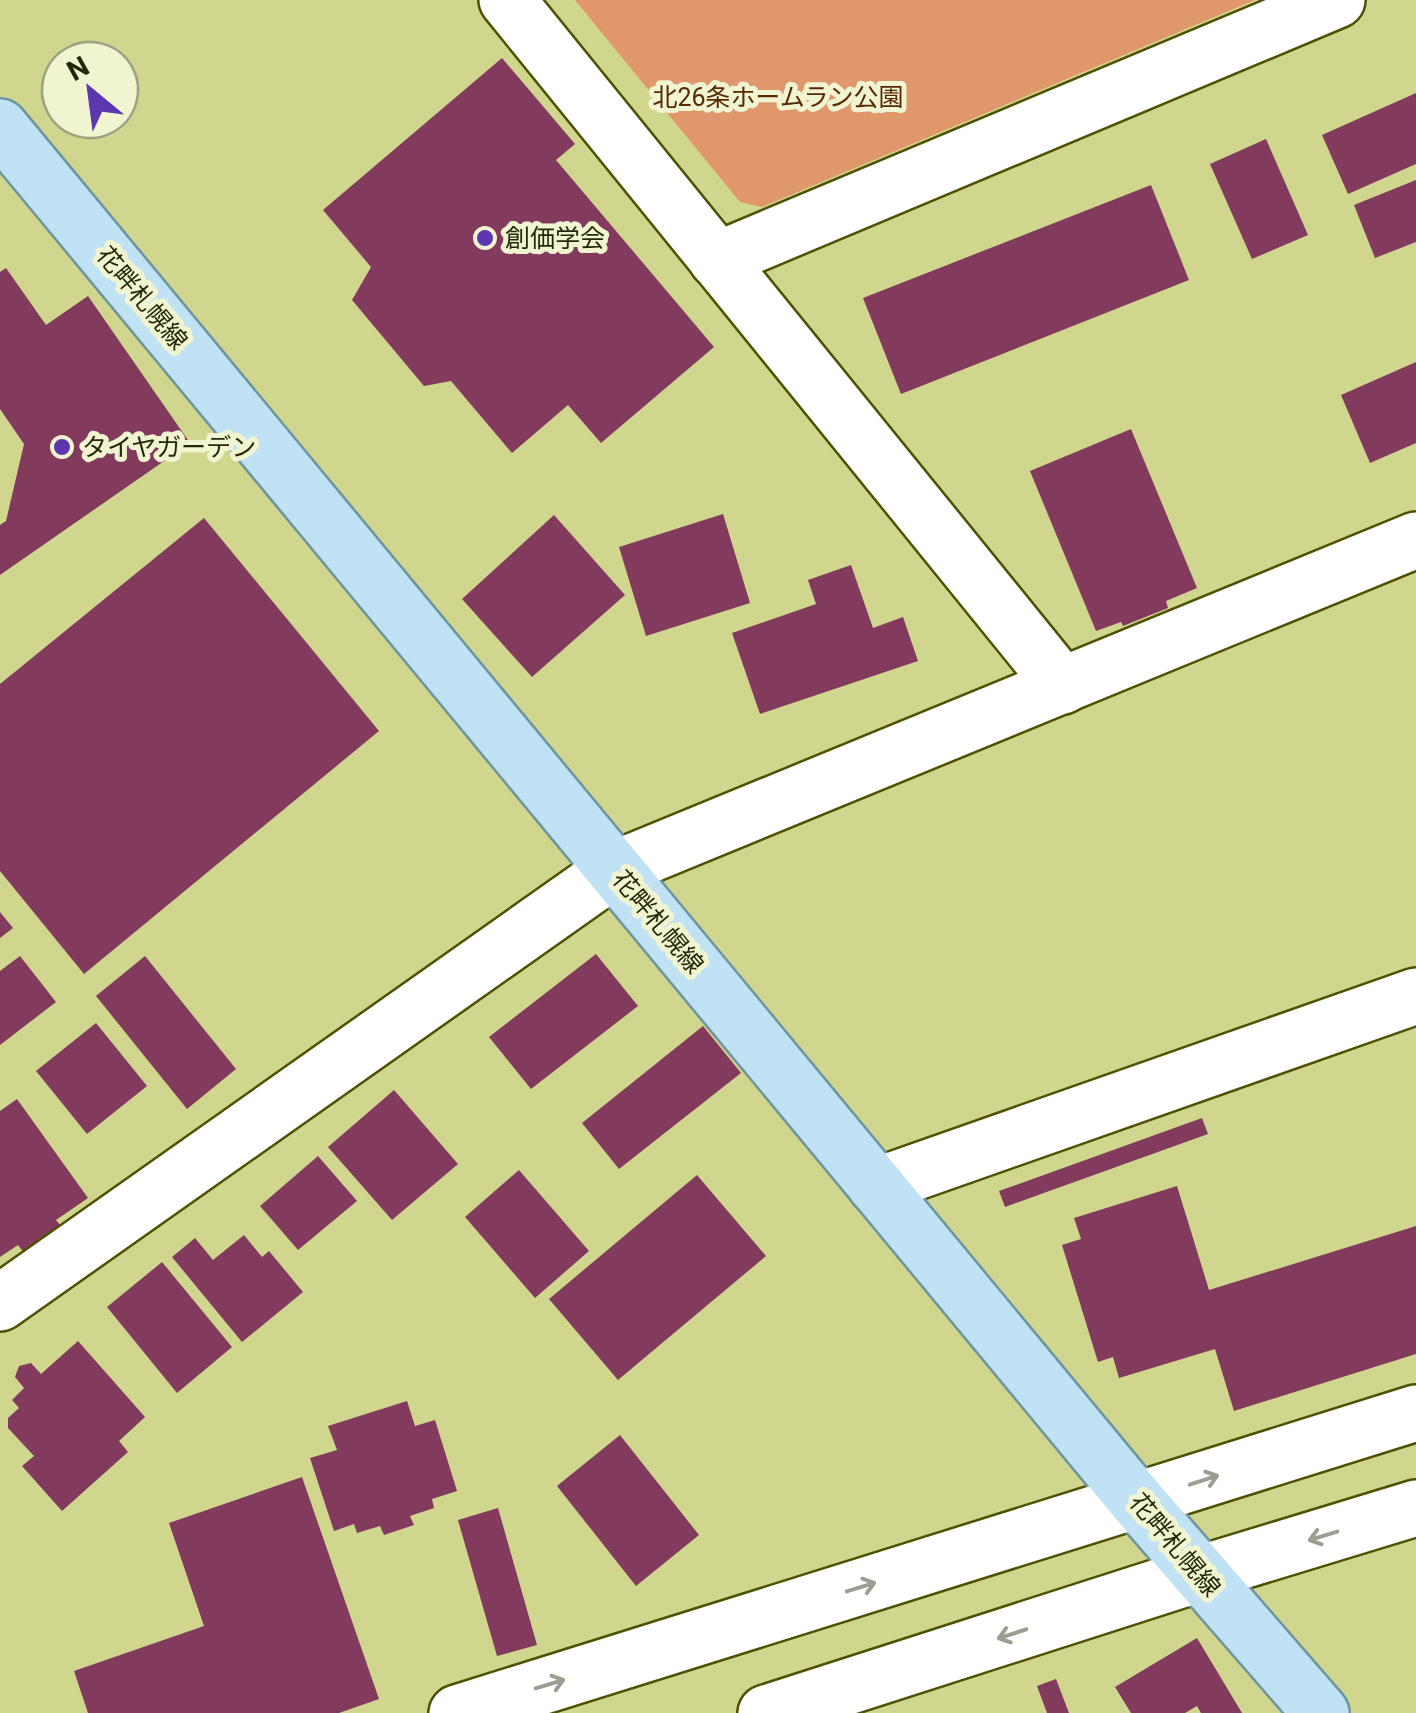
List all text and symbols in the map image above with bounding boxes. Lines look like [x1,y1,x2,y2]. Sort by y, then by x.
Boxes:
north arrow [40,40,140,140]
text: N [61,49,95,88]
park label: 北26条ホームラン公園 [652,83,904,112]
place label: 創価学会 [505,224,605,253]
marker: 創価学会 [474,227,496,249]
street label: 花畔札幌線 [91,241,193,355]
place label: タイヤガーデン [82,433,256,462]
marker: タイヤガーデン [51,436,73,458]
street label: 花畔札幌線 [607,865,709,979]
one-way arrow [1188,1470,1220,1488]
street label: 花畔札幌線 [1124,1488,1226,1602]
one-way arrow [1307,1528,1339,1546]
one-way arrow [844,1577,876,1595]
one-way arrow [997,1626,1029,1644]
one-way arrow [534,1674,566,1692]

